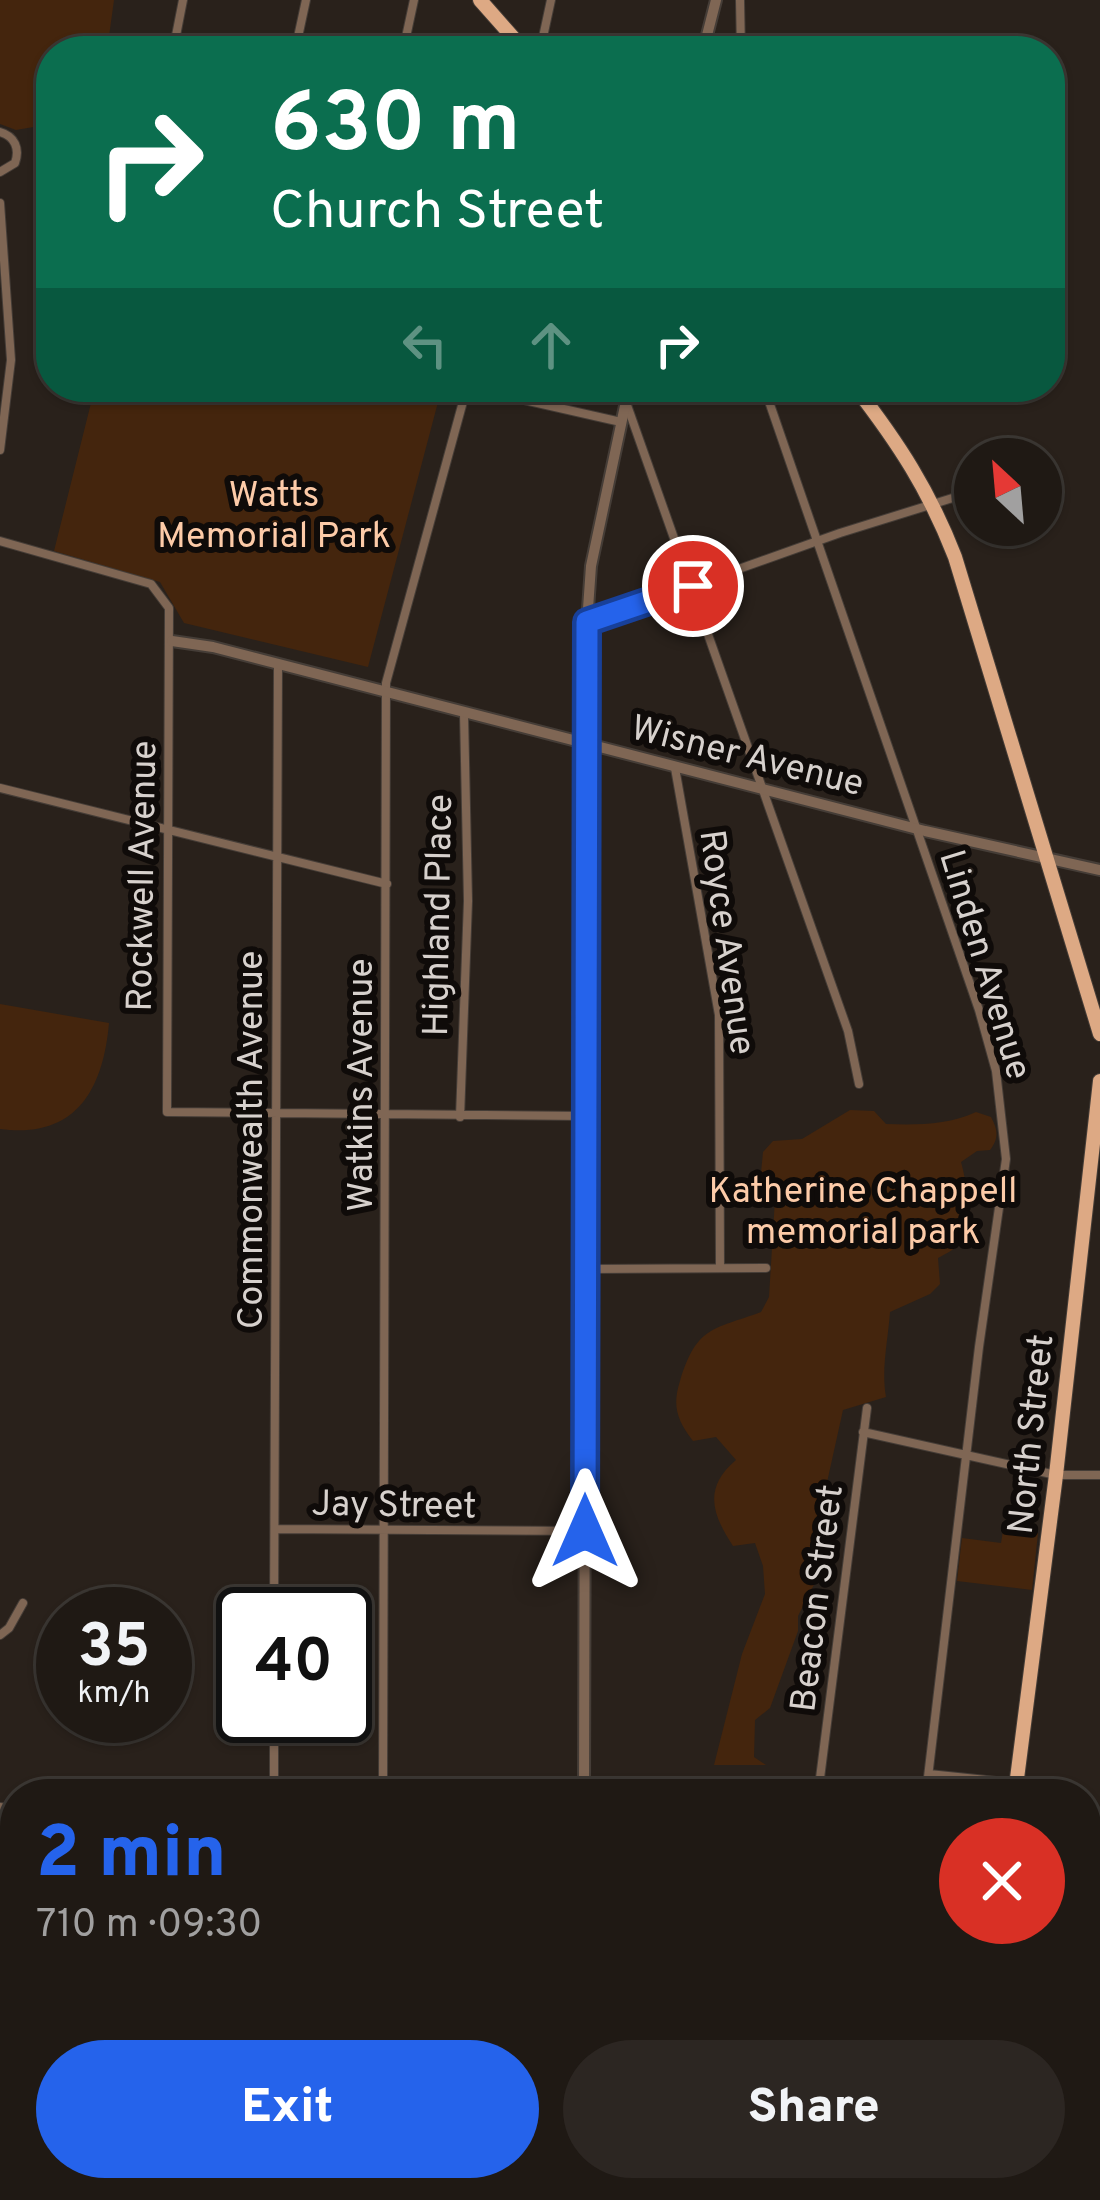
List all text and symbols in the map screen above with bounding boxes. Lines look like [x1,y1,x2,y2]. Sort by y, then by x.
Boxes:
text: 630 m [270,75,521,181]
icon: right [72,84,228,240]
text: Church Street [270,179,605,248]
icon: left [392,312,458,378]
icon: ahead [518,312,584,378]
icon: right [644,312,710,378]
north arrow [954,438,1062,546]
map controls [954,438,1062,546]
park label: Watts Memorial Park [157,474,391,561]
pin [642,535,744,637]
icon: arrive [660,553,726,619]
street label: Wisner Avenue [626,707,868,809]
street label: Rockwell Avenue [119,740,169,1012]
street label: Highland Place [415,793,465,1037]
street label: Royce Avenue [686,827,764,1058]
street label: Linden Avenue [926,845,1040,1086]
street label: Commonwealth Avenue [230,951,276,1329]
street label: Watkins Avenue [340,958,386,1212]
park label: Katherine Chappell memorial park [708,1170,1018,1257]
street label: North Street [1000,1332,1066,1537]
position arrow [522,1468,648,1594]
street label: Beacon Street [782,1482,856,1715]
street label: Jay Street [311,1483,477,1531]
speed limit sign: 40 [216,1587,372,1743]
text: 35 [78,1612,150,1688]
text: km/h [78,1676,150,1713]
text: 2 min [36,1811,226,1903]
button: close [939,1818,1065,1944]
text: 710 m · 09:30 [36,1902,262,1951]
button: Exit [36,2040,539,2178]
button: Share [563,2040,1065,2178]

